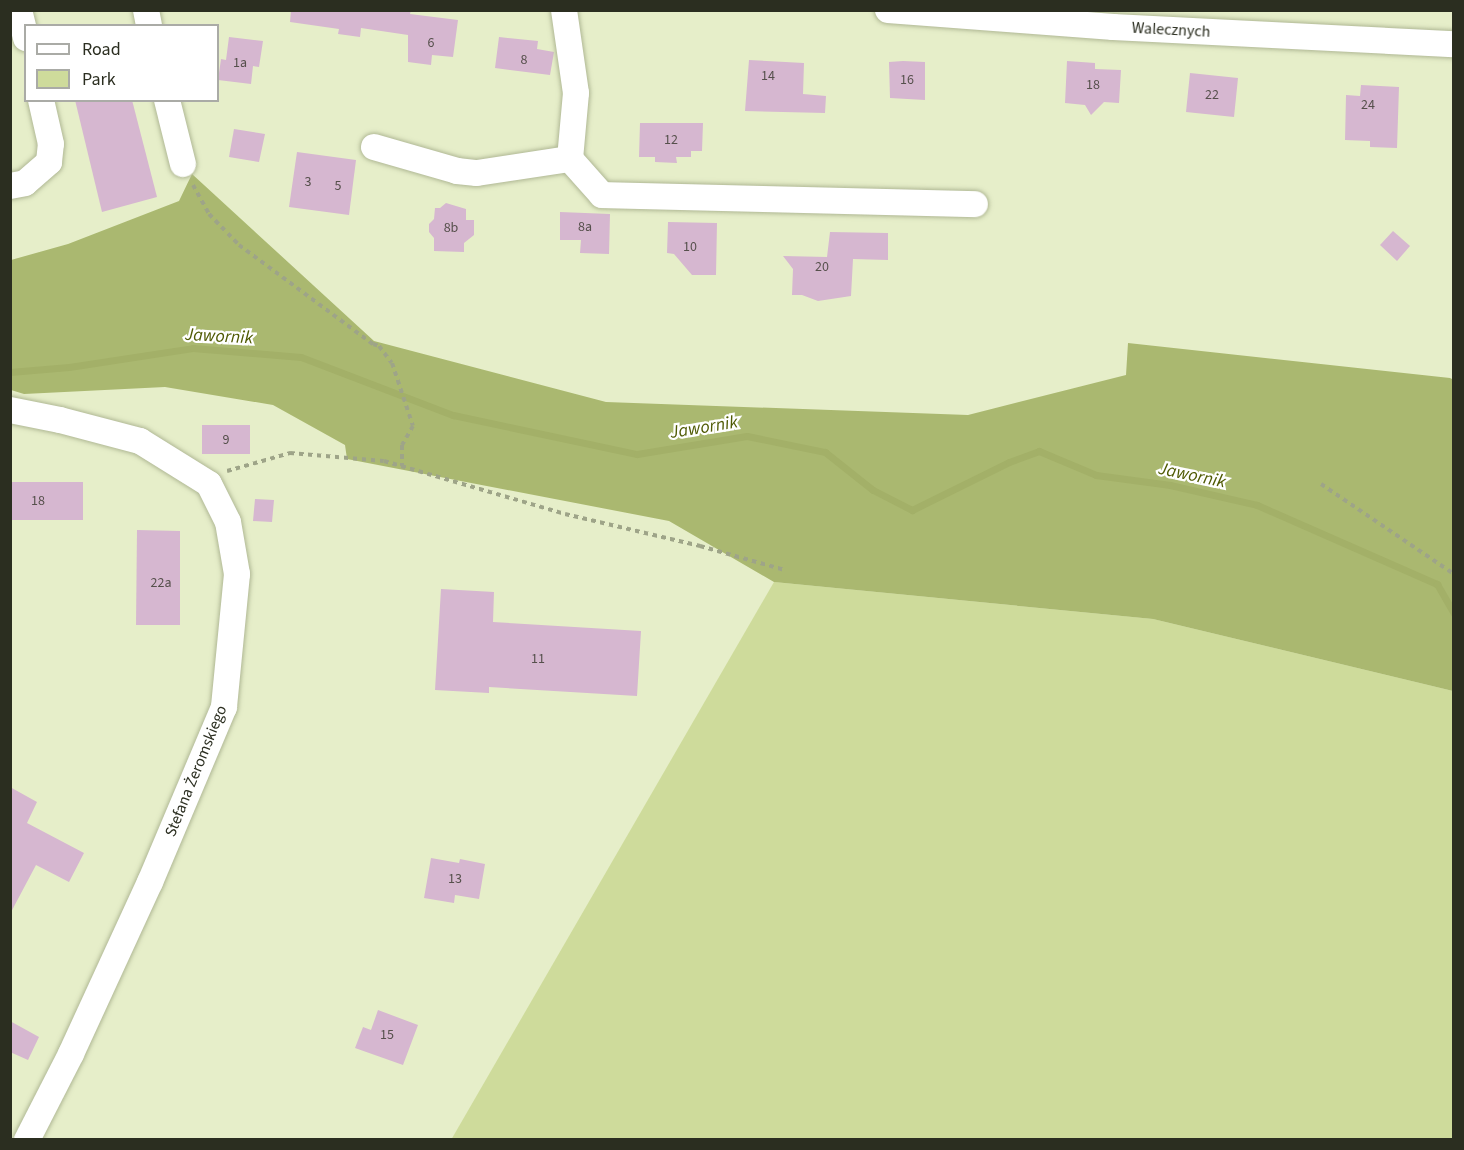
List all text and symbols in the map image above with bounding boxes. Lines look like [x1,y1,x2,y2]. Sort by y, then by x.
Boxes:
street label: Walecznych [1131,18,1211,42]
legend [24,24,219,102]
house number: 6 [428,35,434,51]
text: Road [82,37,121,62]
house number: 8 [521,52,527,68]
house number: 1a [233,55,247,71]
text: Park [82,67,116,92]
house number: 14 [761,68,775,84]
house number: 16 [900,72,914,88]
house number: 18 [1086,77,1100,93]
house number: 22 [1205,87,1219,103]
house number: 24 [1361,97,1375,113]
house number: 12 [664,132,678,148]
house number: 3 [305,174,311,190]
house number: 5 [335,178,341,194]
house number: 8a [578,219,592,235]
house number: 8b [444,220,458,236]
house number: 10 [683,239,697,255]
house number: 20 [815,259,829,275]
water label: Jawornik [184,324,254,350]
water label: Jawornik [669,412,739,444]
house number: 9 [223,432,229,448]
water label: Jawornik [1156,458,1228,494]
house number: 18 [31,493,45,509]
house number: 22a [151,575,171,591]
house number: 11 [531,651,545,667]
street label: Stefana Żeromskiego [161,702,231,840]
house number: 13 [448,871,462,887]
house number: 15 [380,1027,394,1043]

